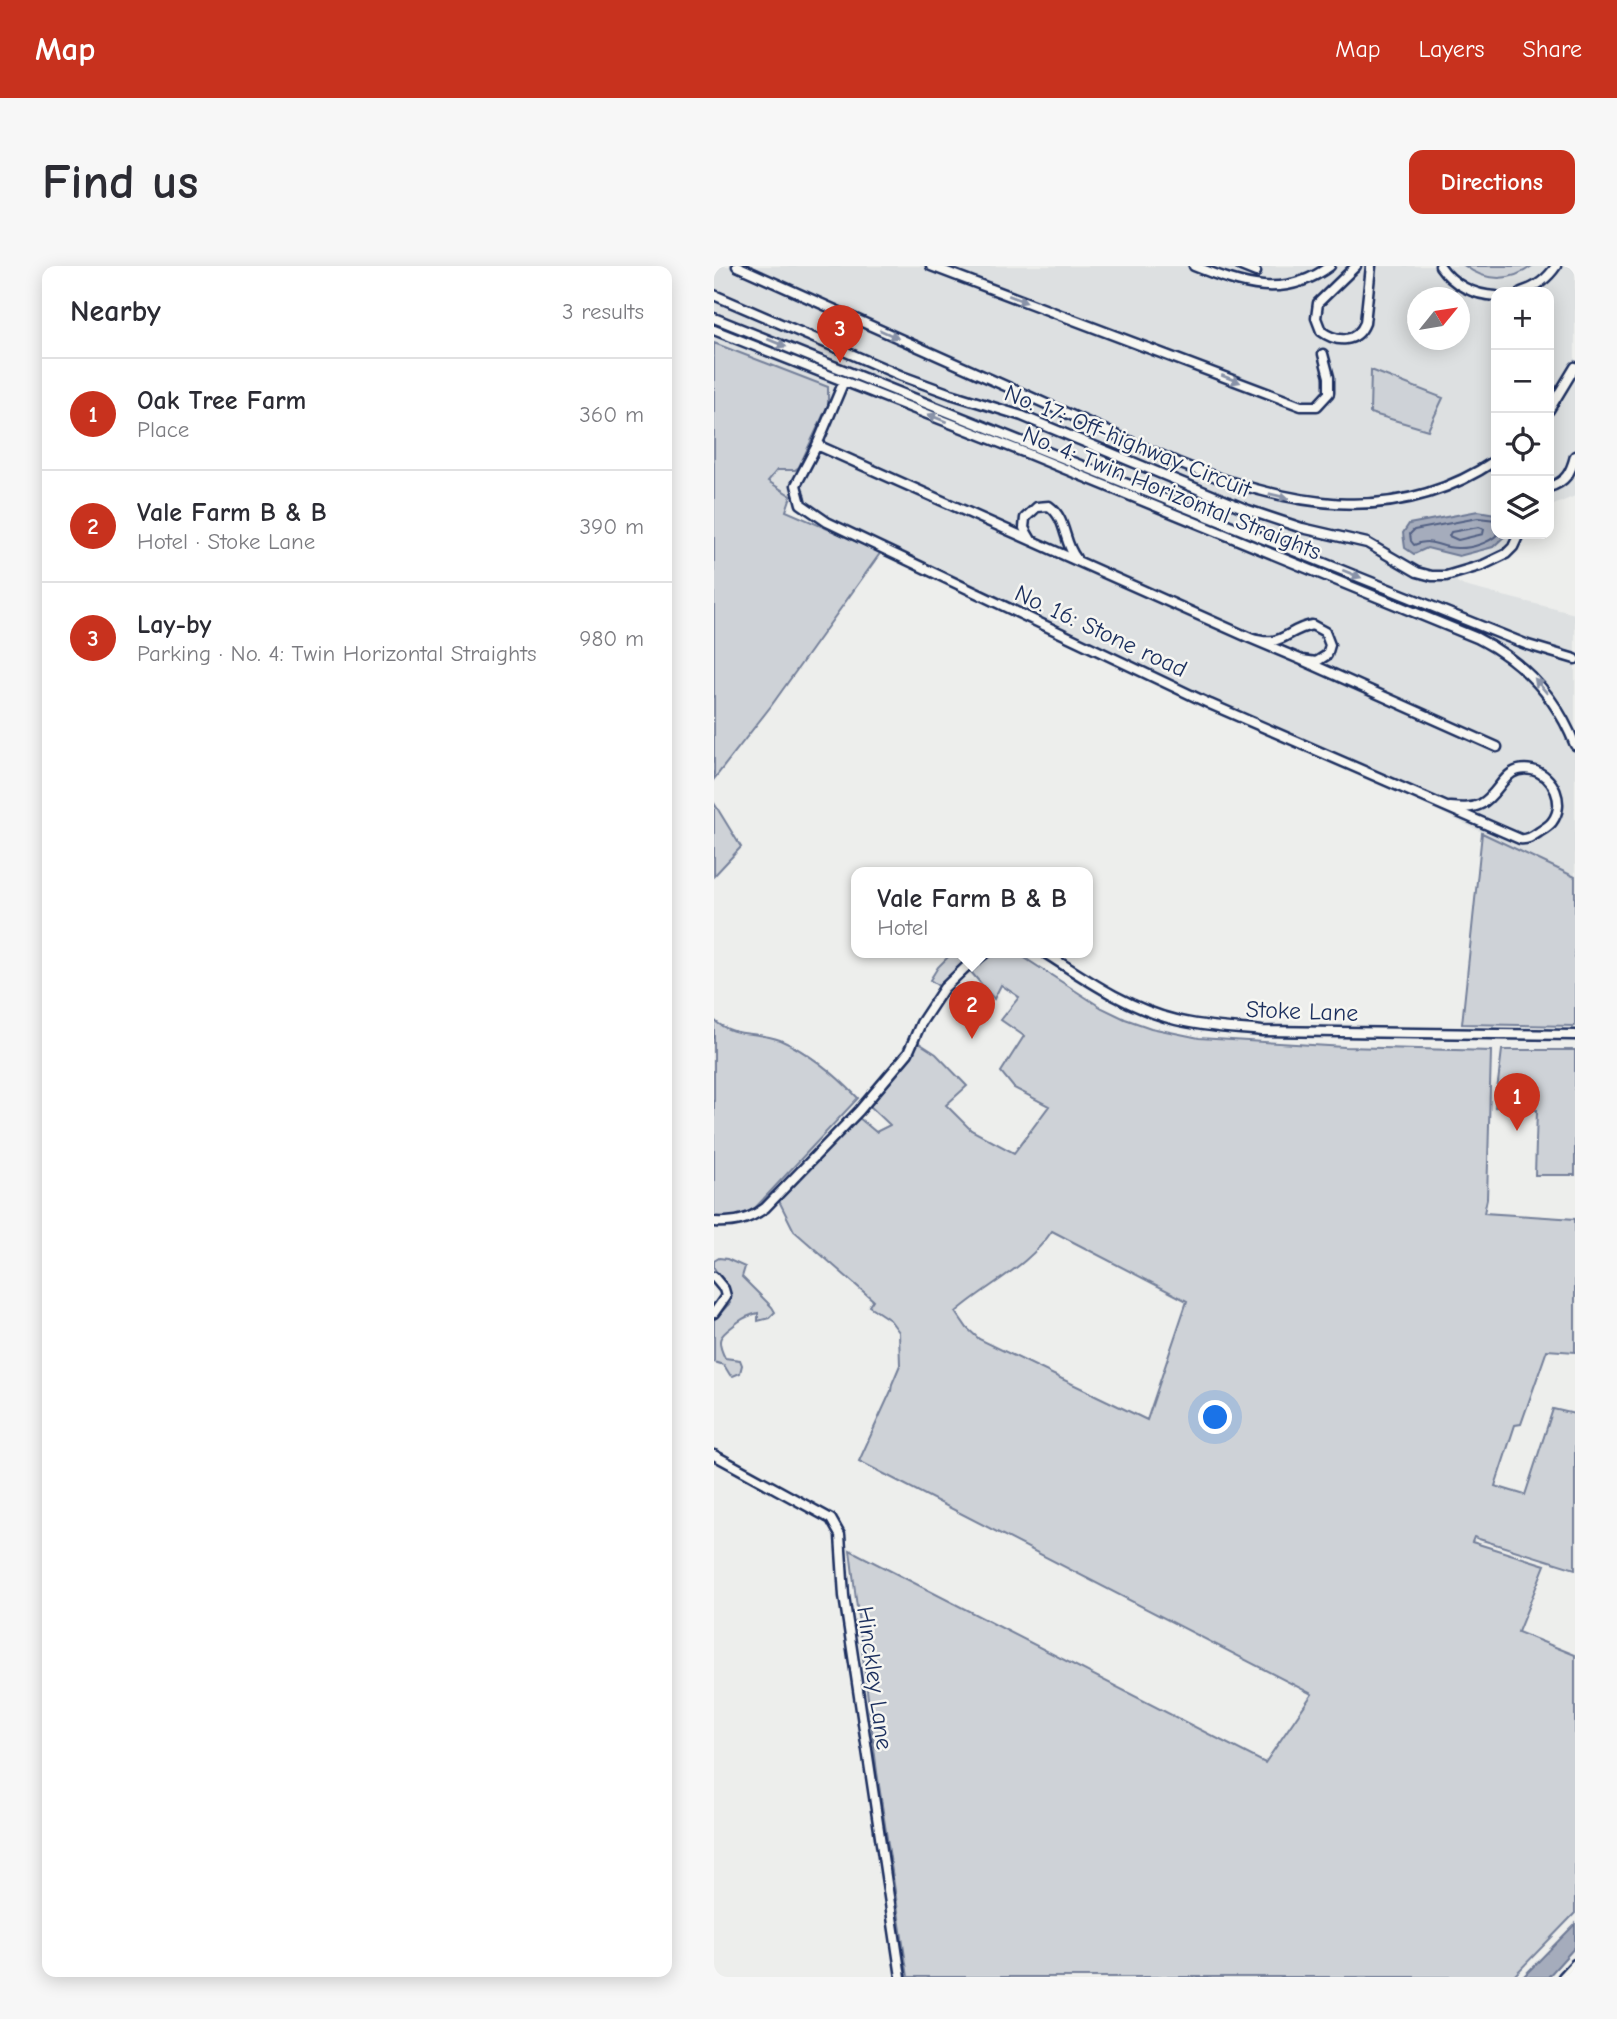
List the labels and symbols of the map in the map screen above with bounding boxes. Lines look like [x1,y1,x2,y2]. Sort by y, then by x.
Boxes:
north arrow [1407,287,1470,350]
one-way arrow [1007,293,1028,304]
pin: 3 [817,305,863,363]
one-way arrow [878,329,899,340]
one-way arrow [767,337,788,348]
one-way arrow [1220,374,1241,385]
street label: No. 17: Off-highway Circuit [1001,379,1257,504]
one-way arrow [927,413,948,424]
street label: No. 4: Twin Horizontal Straights [1019,420,1325,566]
one-way arrow [1268,491,1290,502]
one-way arrow [1342,569,1363,580]
street label: No. 16: Stone road [1010,579,1192,683]
one-way arrow [1534,678,1549,695]
pin: 2 [949,981,995,1039]
street label: Stoke Lane [1245,995,1359,1027]
pin: 1 [1494,1073,1540,1131]
your location [1198,1400,1232,1434]
street label: Hinckley Lane [851,1604,899,1752]

